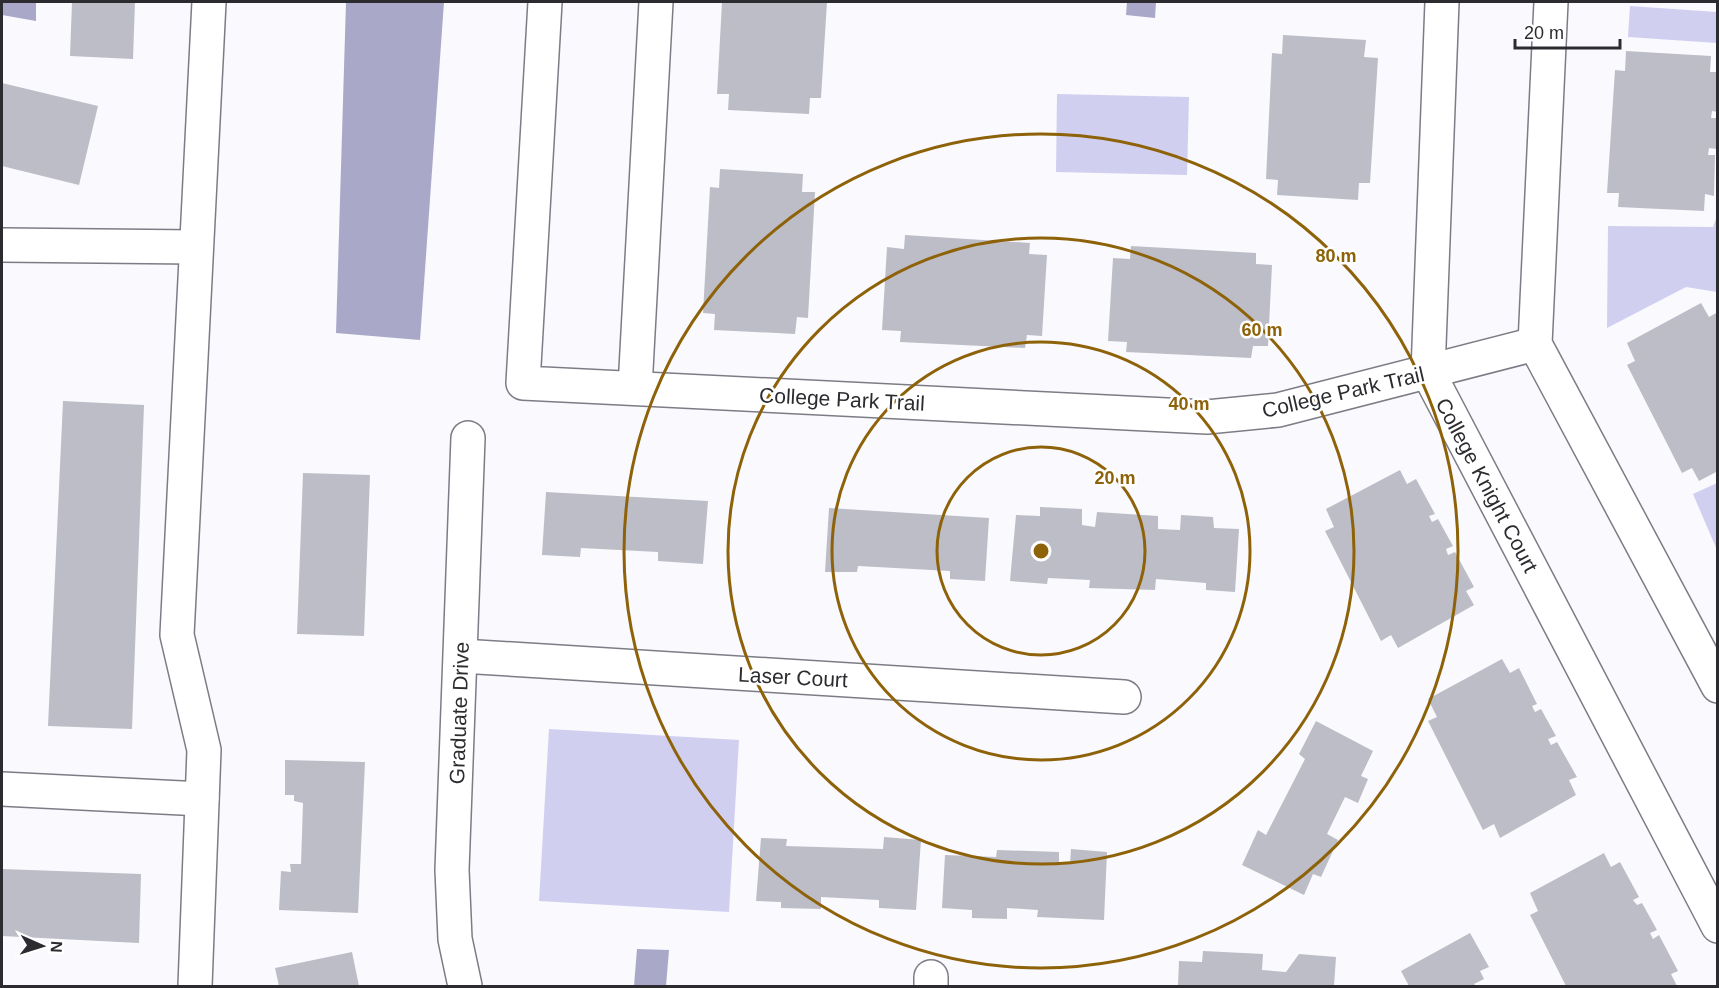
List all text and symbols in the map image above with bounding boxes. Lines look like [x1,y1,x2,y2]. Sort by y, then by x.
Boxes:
scale bar [1515,12,1620,50]
text: 20 m [1524,23,1564,43]
text: 80 m [1315,246,1357,266]
text: 60 m [1241,320,1283,340]
street label: College Park Trail [1260,362,1426,422]
street label: College Park Trail [759,383,925,415]
text: 40 m [1168,394,1210,414]
street label: College Knight Court [1431,394,1543,576]
text: 20 m [1094,468,1136,488]
centre of rings [1031,541,1051,561]
street label: Graduate Drive [445,641,473,785]
street label: Laser Court [738,663,849,691]
north arrow [12,916,72,976]
text: N [48,941,65,953]

